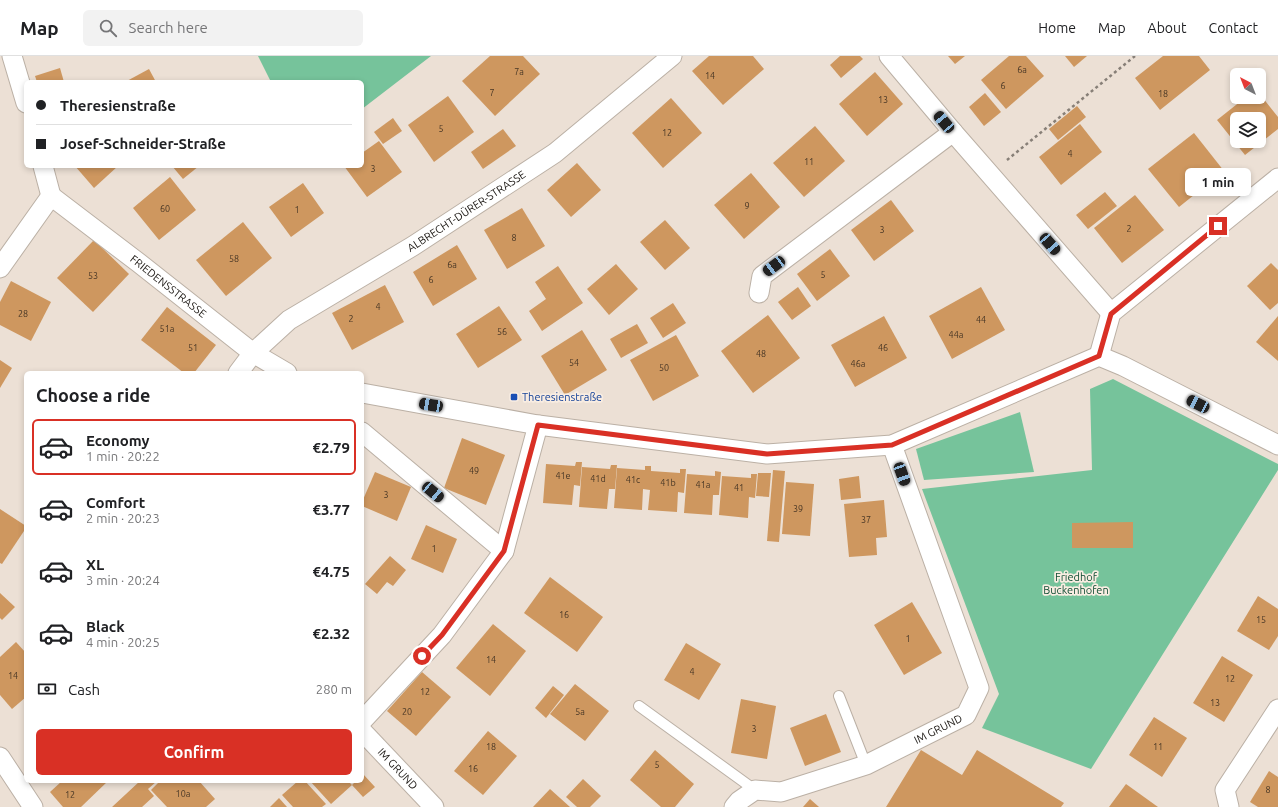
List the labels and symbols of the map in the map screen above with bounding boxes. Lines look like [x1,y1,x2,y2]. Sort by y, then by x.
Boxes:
house number: 6a [1017,65,1027,75]
house number: 7a [514,67,524,77]
north arrow [1230,68,1266,104]
house number: 14 [705,71,715,81]
house number: 6 [1000,81,1006,91]
house number: 7 [489,88,495,98]
house number: 18 [1158,89,1168,99]
house number: 13 [878,95,888,105]
car [932,109,956,135]
house number: 5 [438,124,444,134]
house number: 12 [662,128,672,138]
house number: 4 [1067,149,1073,159]
house number: 11 [804,157,814,167]
house number: 3 [370,164,376,174]
street label: ALBRECHT-DÜRER-STRASSE [405,168,528,254]
callout: 1 min [1185,168,1251,196]
house number: 9 [744,201,750,211]
house number: 60 [160,204,170,214]
house number: 1 [294,205,300,215]
route end [1209,217,1227,235]
house number: 2 [1126,224,1132,234]
house number: 3 [879,225,885,235]
car [1038,231,1062,257]
house number: 8 [511,233,517,243]
street label: FRIEDENSSTRASSE [128,253,209,320]
house number: 58 [229,254,239,264]
car [761,254,787,278]
house number: 6a [447,260,457,270]
house number: 5 [820,270,826,280]
house number: 53 [88,271,98,281]
house number: 6 [428,275,434,285]
house number: 4 [375,302,381,312]
house number: 28 [18,309,28,319]
house number: 2 [348,314,354,324]
house number: 44 [976,315,986,325]
house number: 51a [160,324,174,334]
house number: 56 [497,327,507,337]
house number: 44a [949,330,963,340]
house number: 51 [188,343,198,353]
house number: 46 [878,343,888,353]
house number: 48 [756,349,766,359]
house number: 54 [569,358,579,368]
house number: 46a [851,359,865,369]
house number: 50 [659,363,669,373]
place label: Theresienstraße [522,391,602,403]
marker: Theresienstraße [509,392,519,402]
car [1185,393,1211,415]
car [418,397,444,413]
car [892,461,912,487]
house number: 49 [469,466,479,476]
house number: 41e [555,471,571,481]
house number: 41d [590,474,606,484]
house number: 41c [626,475,640,485]
house number: 41b [660,478,676,488]
car [420,480,446,504]
house number: 41a [696,480,710,490]
house number: 41 [734,483,744,493]
house number: 3 [383,490,389,500]
house number: 39 [793,504,803,514]
house number: 37 [861,515,871,525]
house number: 1 [431,544,437,554]
park label: Friedhof Buckenhofen [1043,571,1109,596]
house number: 16 [559,610,569,620]
house number: 15 [1256,615,1266,625]
house number: 1 [905,634,911,644]
route start [413,647,431,665]
house number: 14 [486,655,496,665]
house number: 4 [689,667,695,677]
house number: 14 [8,671,18,681]
house number: 12 [1225,674,1235,684]
house number: 12 [420,687,430,697]
house number: 13 [1210,698,1220,708]
house number: 20 [402,707,412,717]
house number: 5a [575,707,585,717]
street label: IM GRUND [912,712,964,746]
house number: 3 [751,724,757,734]
house number: 18 [486,742,496,752]
house number: 11 [1153,742,1163,752]
street label: IM GRUND [375,746,420,792]
house number: 5 [654,760,660,770]
house number: 16 [468,764,478,774]
house number: 8 [1265,785,1271,795]
house number: 10a [176,789,190,799]
house number: 12 [65,790,75,800]

